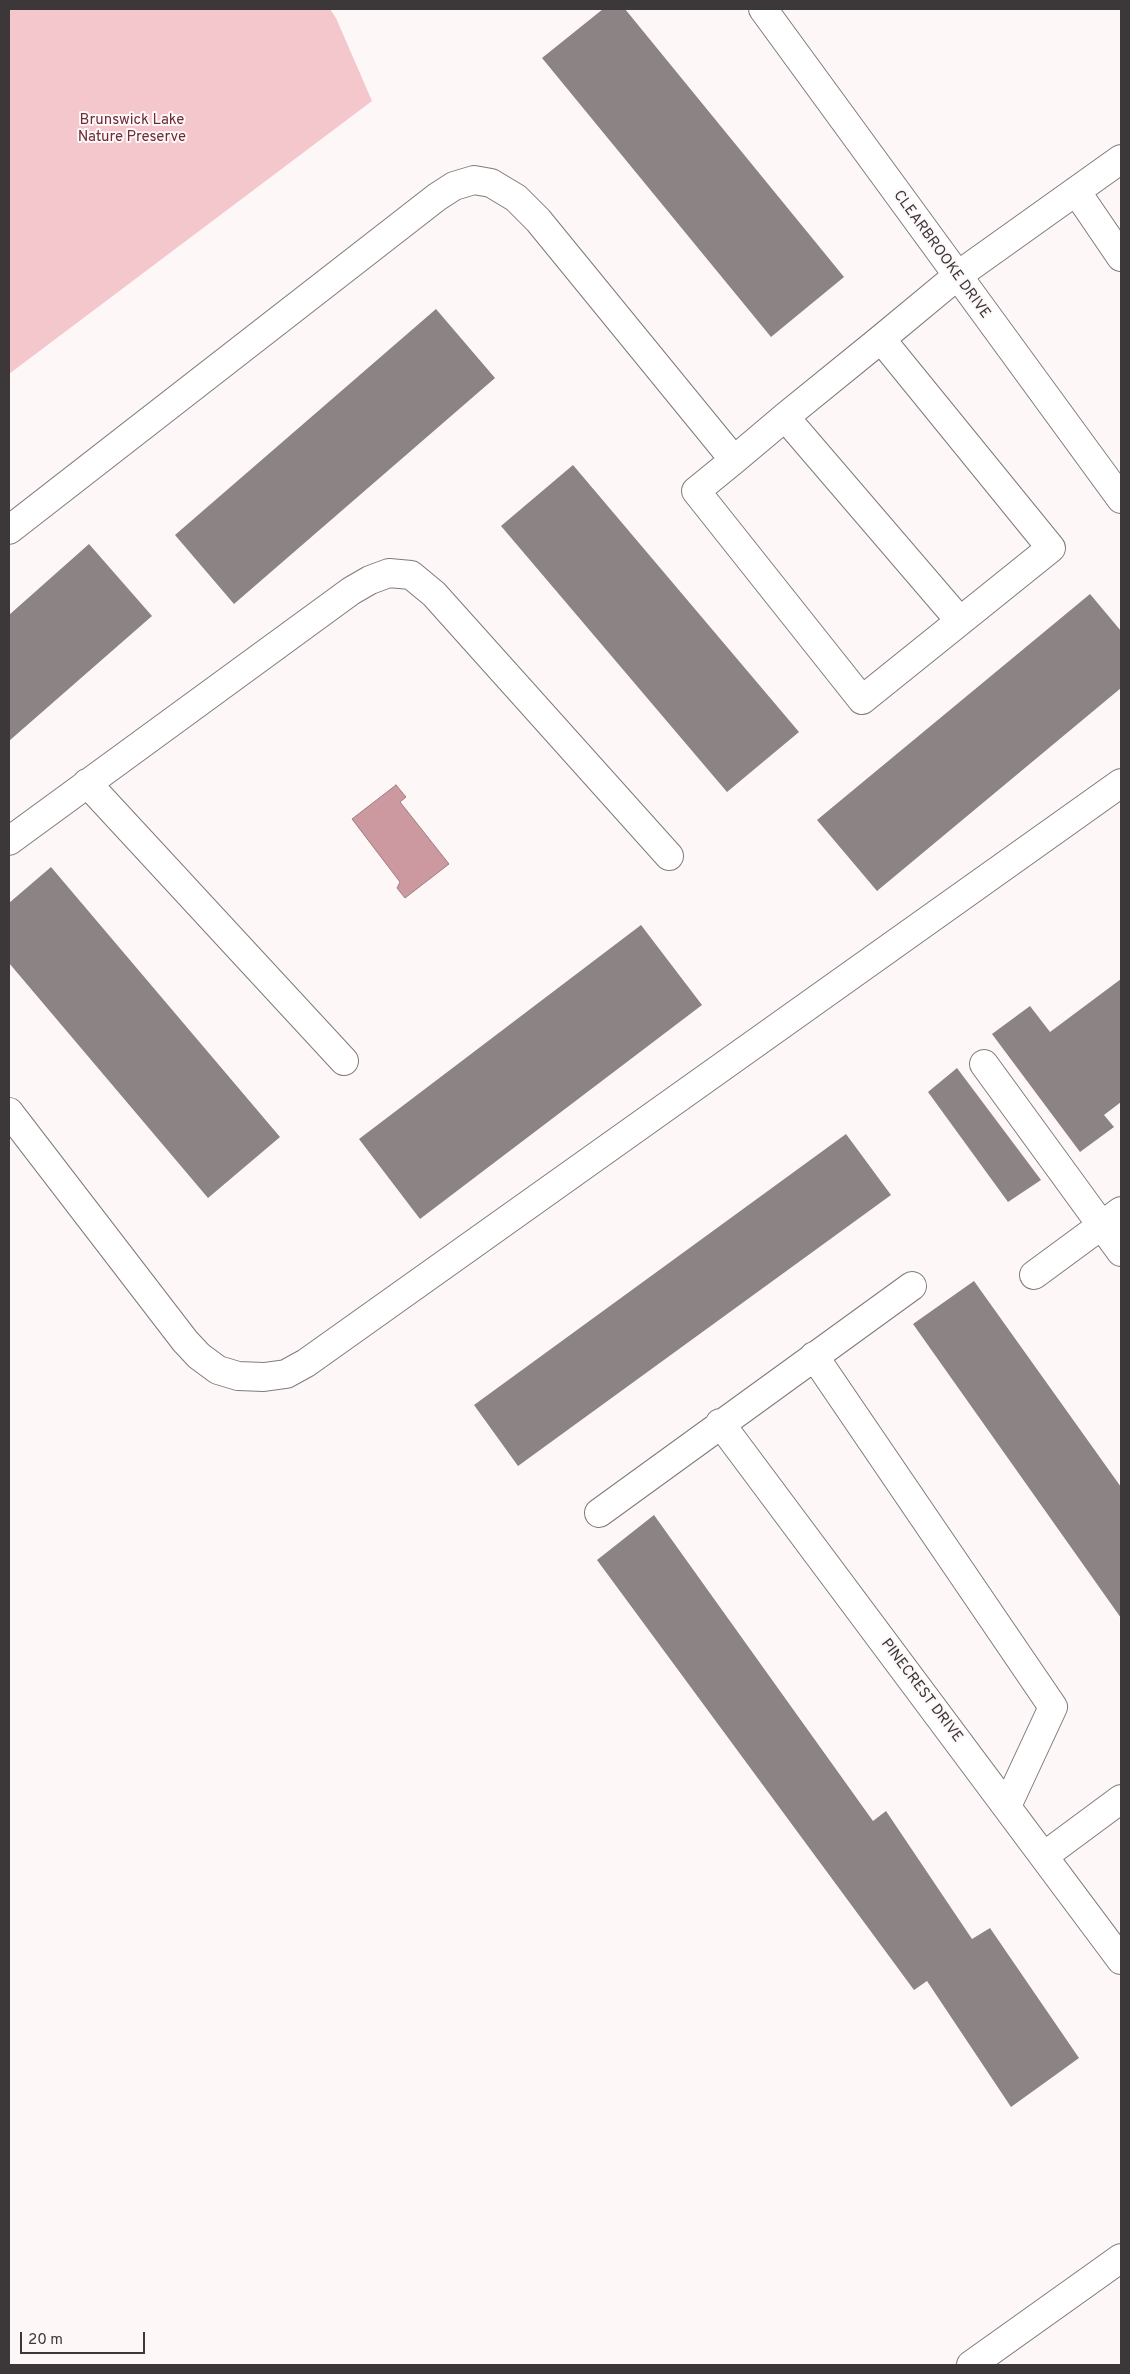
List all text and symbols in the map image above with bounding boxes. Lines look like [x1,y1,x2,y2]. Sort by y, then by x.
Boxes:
park label: Brunswick Lake Nature Preserve [78,112,186,147]
street label: CLEARBROOKE DRIVE [889,188,993,322]
street label: PINECREST DRIVE [876,1636,966,1746]
scale bar [22,2322,148,2354]
text: 20 m [28,2331,63,2350]

